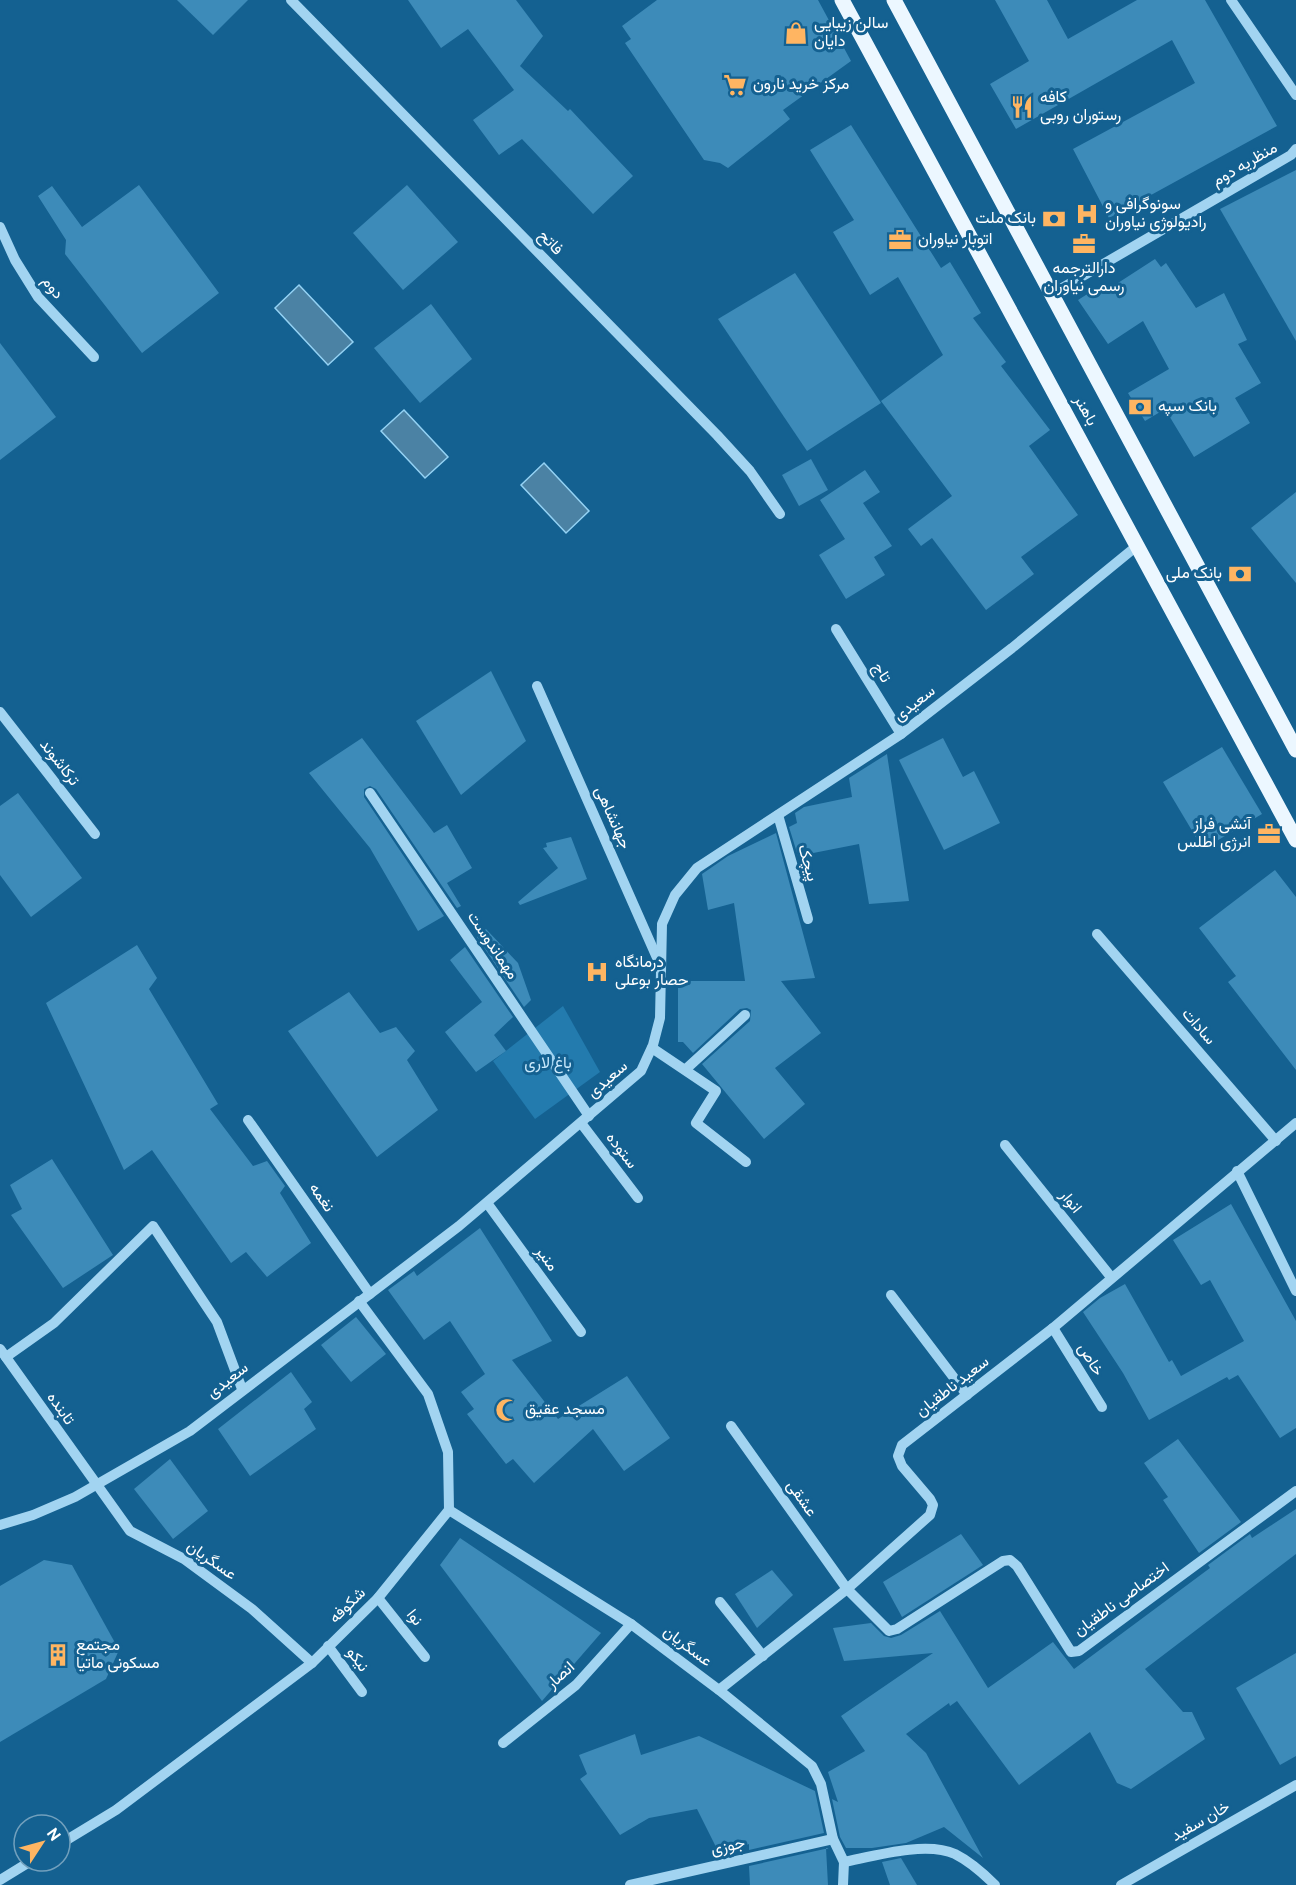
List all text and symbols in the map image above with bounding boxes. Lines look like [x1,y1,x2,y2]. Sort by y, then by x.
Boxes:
place label: سالن زیبایی دایان [814,14,888,52]
shop icon: سالن زیبایی دایان [783,20,809,46]
supermarket icon: مرکز خرید نارون [722,72,748,98]
place label: مرکز خرید نارون [753,75,849,95]
place label: کافه رستوران روبی [1040,88,1121,126]
restaurant icon: کافه رستوران روبی [1009,94,1035,120]
street label: منظریه دوم [1209,138,1281,192]
place label: سونوگرافی و رادیولوژی نیاوران [1105,195,1207,233]
hospital icon: سونوگرافی و رادیولوژی نیاوران [1074,201,1100,227]
bank icon: بانک ملت [1041,206,1067,232]
place label: بانک ملت [975,209,1036,229]
street label: فاتح [533,226,567,260]
office icon: اتوبار نیاوران [887,227,913,253]
place label: اتوبار نیاوران [918,230,992,250]
office icon: دارالترجمه رسمی نیاوران [1071,231,1097,257]
place label: دارالترجمه رسمی نیاوران [1044,259,1124,297]
street label: دوم [37,272,67,304]
street label: باهنر [1068,391,1101,430]
bank icon: بانک سپه [1127,394,1153,420]
place label: بانک سپه [1158,397,1217,417]
bank icon: بانک ملی [1227,561,1253,587]
place label: بانک ملی [1166,564,1222,584]
street label: تاج [867,659,895,687]
street label: سعیدی [890,682,940,726]
street label: ترکاشوند [35,736,83,790]
street label: جهانشاهی [589,783,635,853]
place label: آنشی فراز انرژی اطلس [1177,815,1252,853]
office icon: آنشی فراز انرژی اطلس [1256,821,1282,847]
street label: پیچک [792,842,822,884]
street label: مهماندوست [462,908,522,984]
place label: درمانگاه حصار بوعلی [615,953,689,991]
hospital icon: درمانگاه حصار بوعلی [584,959,610,985]
street label: سادات [1177,1005,1219,1049]
park label: باغ لاری [524,1054,572,1074]
street label: سعیدی [584,1057,632,1103]
street label: ستوده [601,1129,641,1173]
street label: نغمه [304,1179,338,1217]
street label: انوار [1054,1185,1086,1218]
street label: منیر [530,1242,562,1276]
street label: خاص [1072,1340,1108,1380]
street label: سعید ناطقیان [912,1352,994,1422]
street label: سعیدی [203,1359,253,1403]
street label: تابنده [42,1389,78,1429]
mosque icon: مسجد عقیق [494,1397,520,1423]
place label: مسجد عقیق [525,1400,605,1420]
street label: عشقی [781,1477,821,1521]
street label: عسگریان [182,1537,240,1585]
street label: اختصاصی ناطقیان [1070,1559,1174,1641]
street label: شکوفه [325,1584,371,1628]
street label: نوا [401,1606,427,1630]
street label: عسگریان [659,1622,715,1672]
place label: مجتمع مسکونی ماتیا [76,1636,160,1674]
building icon: مجتمع مسکونی ماتیا [45,1642,71,1668]
street label: نیکو [341,1644,373,1676]
street label: انصار [542,1658,579,1695]
street label: خان سفید [1168,1797,1234,1847]
north arrow [12,1813,72,1873]
text: N [41,1825,64,1846]
street label: جوزی [709,1834,747,1860]

